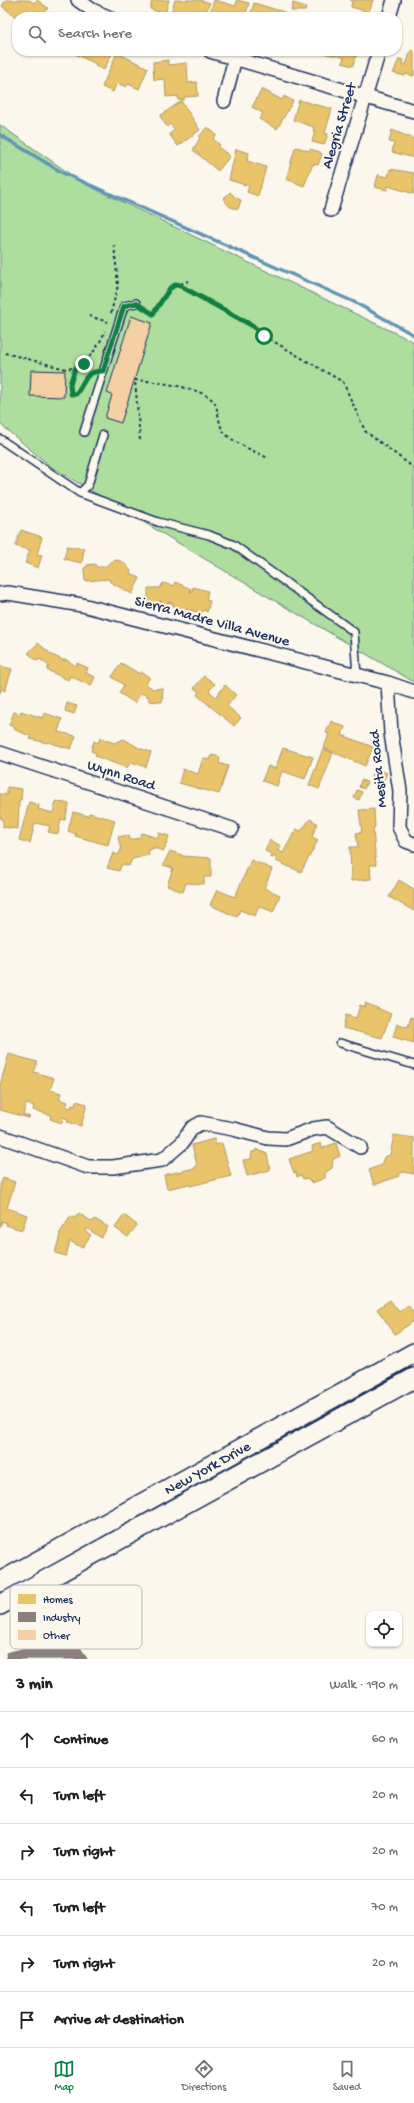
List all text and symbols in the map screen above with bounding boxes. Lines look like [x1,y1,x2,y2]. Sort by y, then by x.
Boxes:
search box [12,12,402,56]
icon: search [26,23,48,45]
text: Search here [58,25,132,43]
street label: Alegria Street [318,79,362,171]
route start [255,327,273,345]
route end [75,355,93,373]
street label: Sierra Madre Villa Avenue [133,593,292,651]
street label: Mesita Road [366,728,392,809]
street label: Wynn Road [85,757,159,796]
street label: New York Drive [162,1438,254,1500]
legend [10,1585,142,1649]
text: Homes [43,1595,73,1607]
map controls [366,1611,402,1647]
button: locate [366,1611,402,1647]
text: Industry [43,1613,81,1625]
text: Other [43,1631,71,1643]
text: 3 min [16,1675,53,1695]
text: Walk · 190 m [329,1678,398,1693]
icon: ahead [16,1729,38,1751]
text: Continue [54,1731,108,1749]
text: 60 m [372,1732,398,1747]
icon: left [16,1785,38,1807]
text: Turn left [54,1787,105,1805]
text: 20 m [372,1788,398,1803]
icon: right [16,1841,38,1863]
text: Turn right [54,1843,114,1861]
text: 20 m [372,1844,398,1859]
icon: left [16,1897,38,1919]
text: Turn left [54,1899,105,1917]
text: 70 m [372,1900,398,1915]
icon: right [16,1953,38,1975]
text: Turn right [54,1955,114,1973]
text: 20 m [372,1956,398,1971]
icon: arrive [16,2009,38,2031]
text: Arrive at destination [54,2011,184,2029]
tab: Map [53,2058,75,2094]
tab: Directions [182,2058,226,2094]
tab: Saved [333,2058,361,2094]

